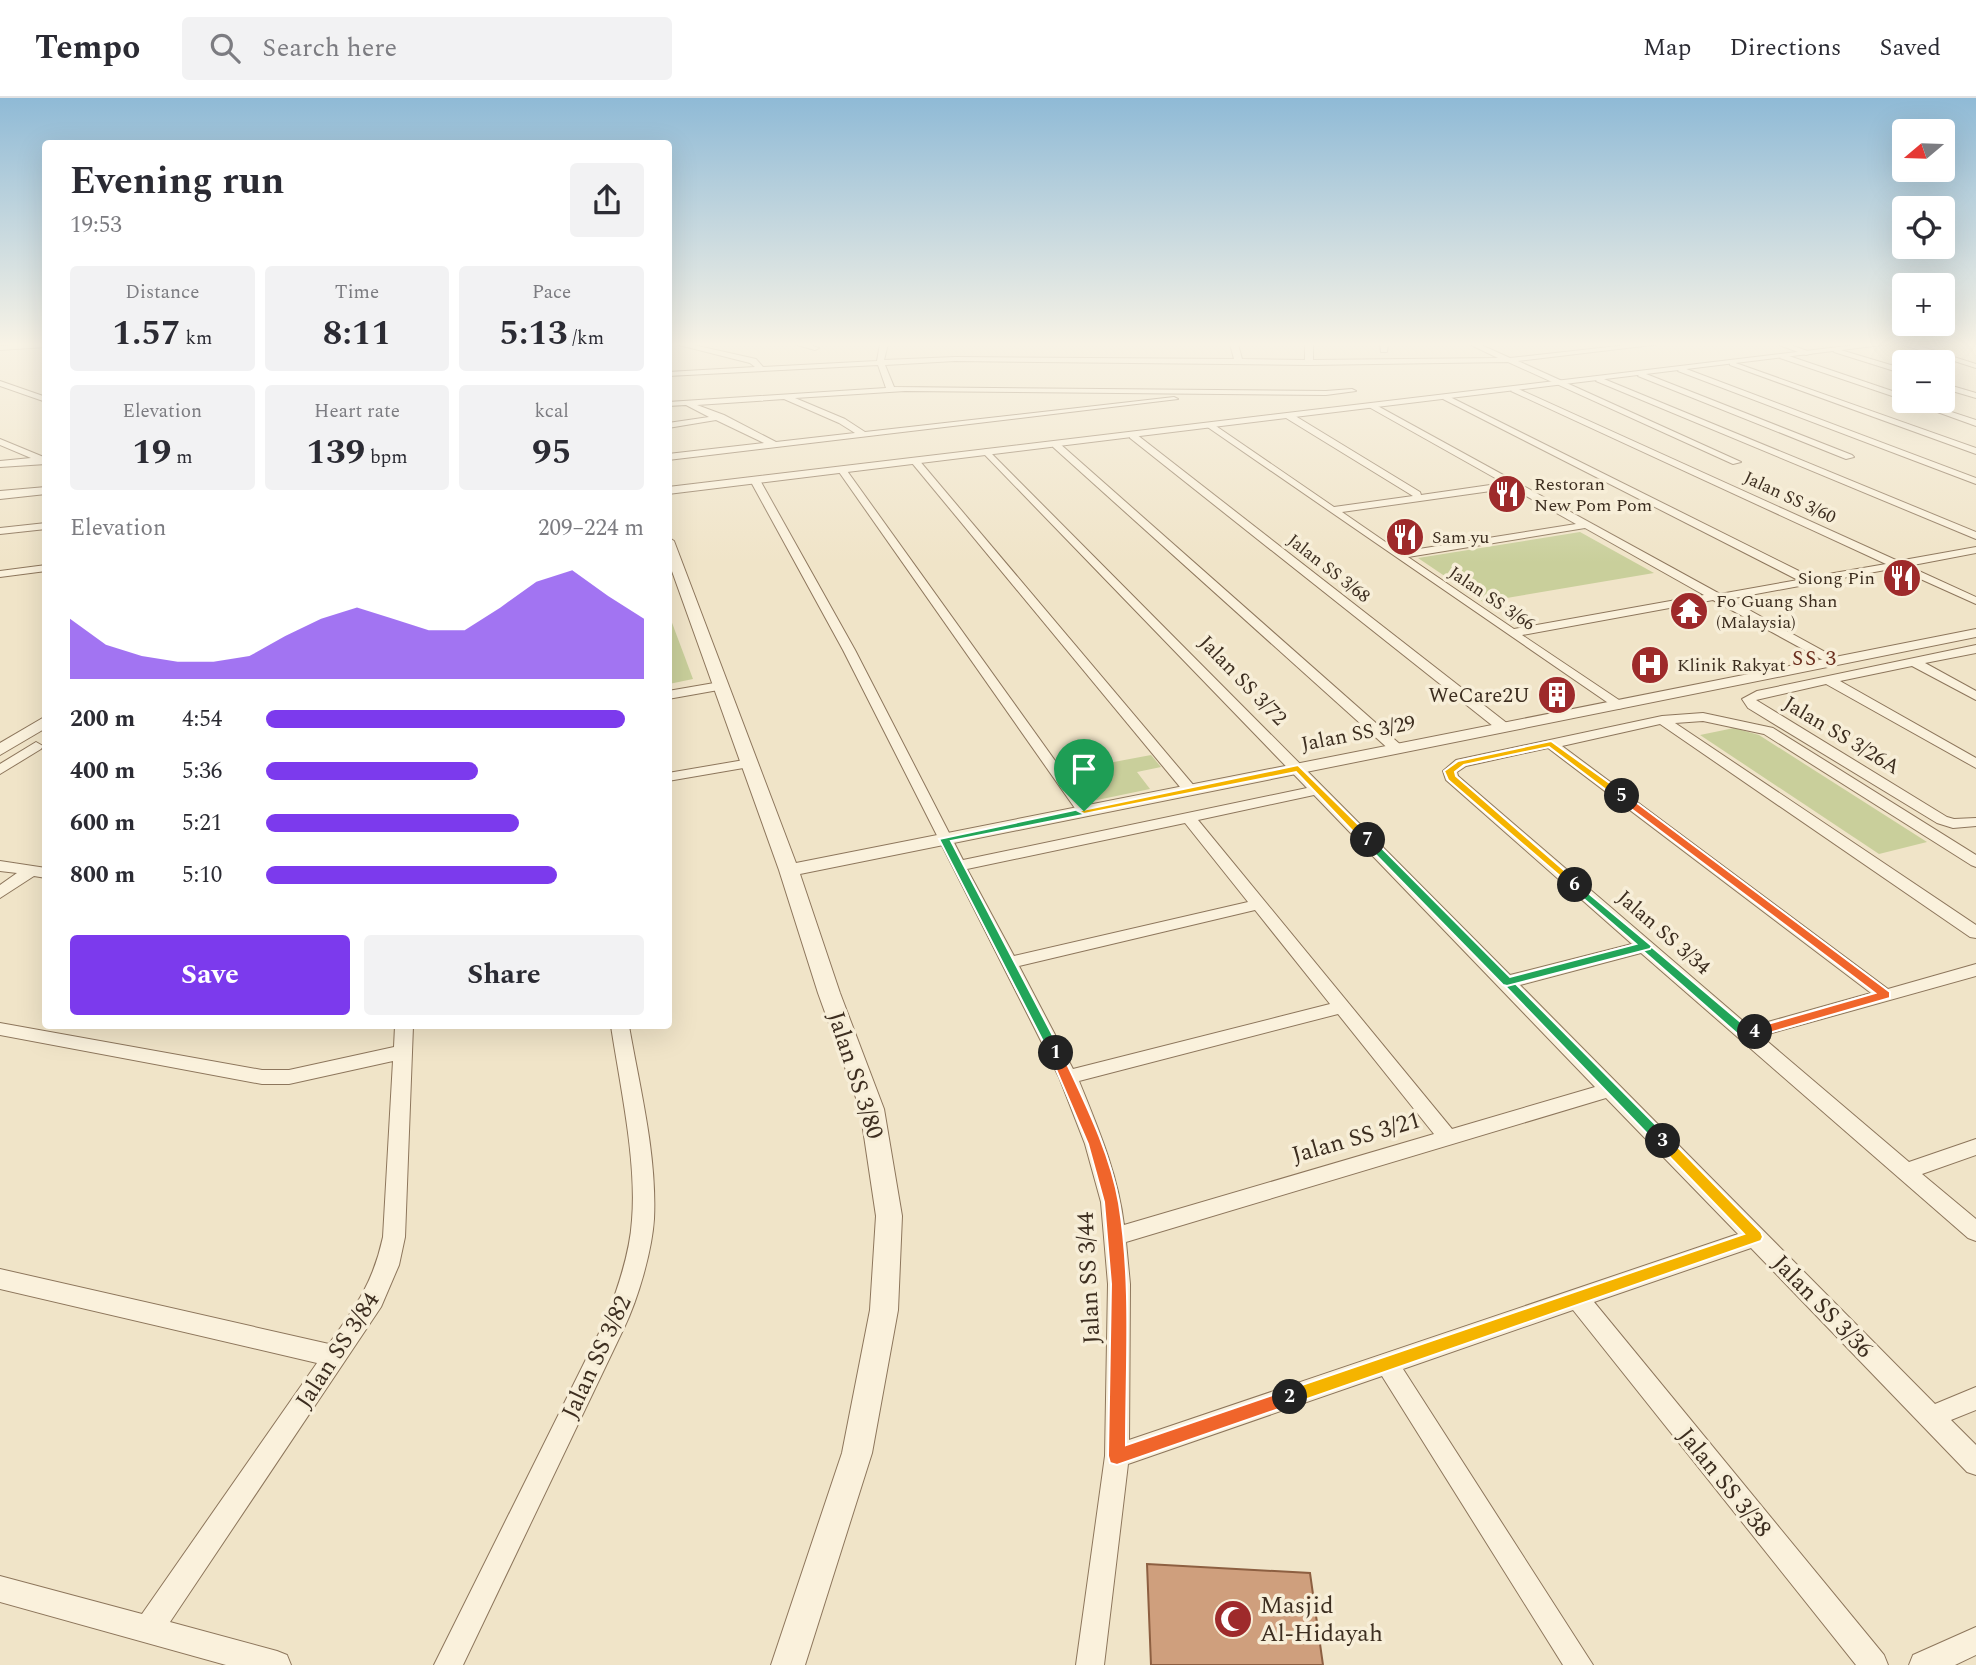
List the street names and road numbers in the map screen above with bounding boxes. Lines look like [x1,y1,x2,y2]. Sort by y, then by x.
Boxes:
street label: Jalan SS 3/60 [1739,464,1841,531]
street label: Jalan SS 3/68 [1281,527,1376,610]
street label: Jalan SS 3/66 [1443,559,1540,637]
street label: Jalan SS 3/72 [1190,628,1294,734]
street label: Jalan SS 3/26A [1777,688,1906,784]
street label: Jalan SS 3/29 [1298,707,1418,761]
street label: Jalan SS 3/34 [1609,883,1718,983]
street label: Jalan SS 3/80 [817,1007,893,1144]
street label: Jalan SS 3/21 [1288,1102,1425,1174]
street label: Jalan SS 3/44 [1068,1211,1110,1345]
street label: Jalan SS 3/36 [1763,1247,1881,1367]
street label: Jalan SS 3/84 [287,1285,389,1416]
street label: Jalan SS 3/82 [553,1290,641,1425]
street label: Jalan SS 3/38 [1669,1420,1780,1545]

